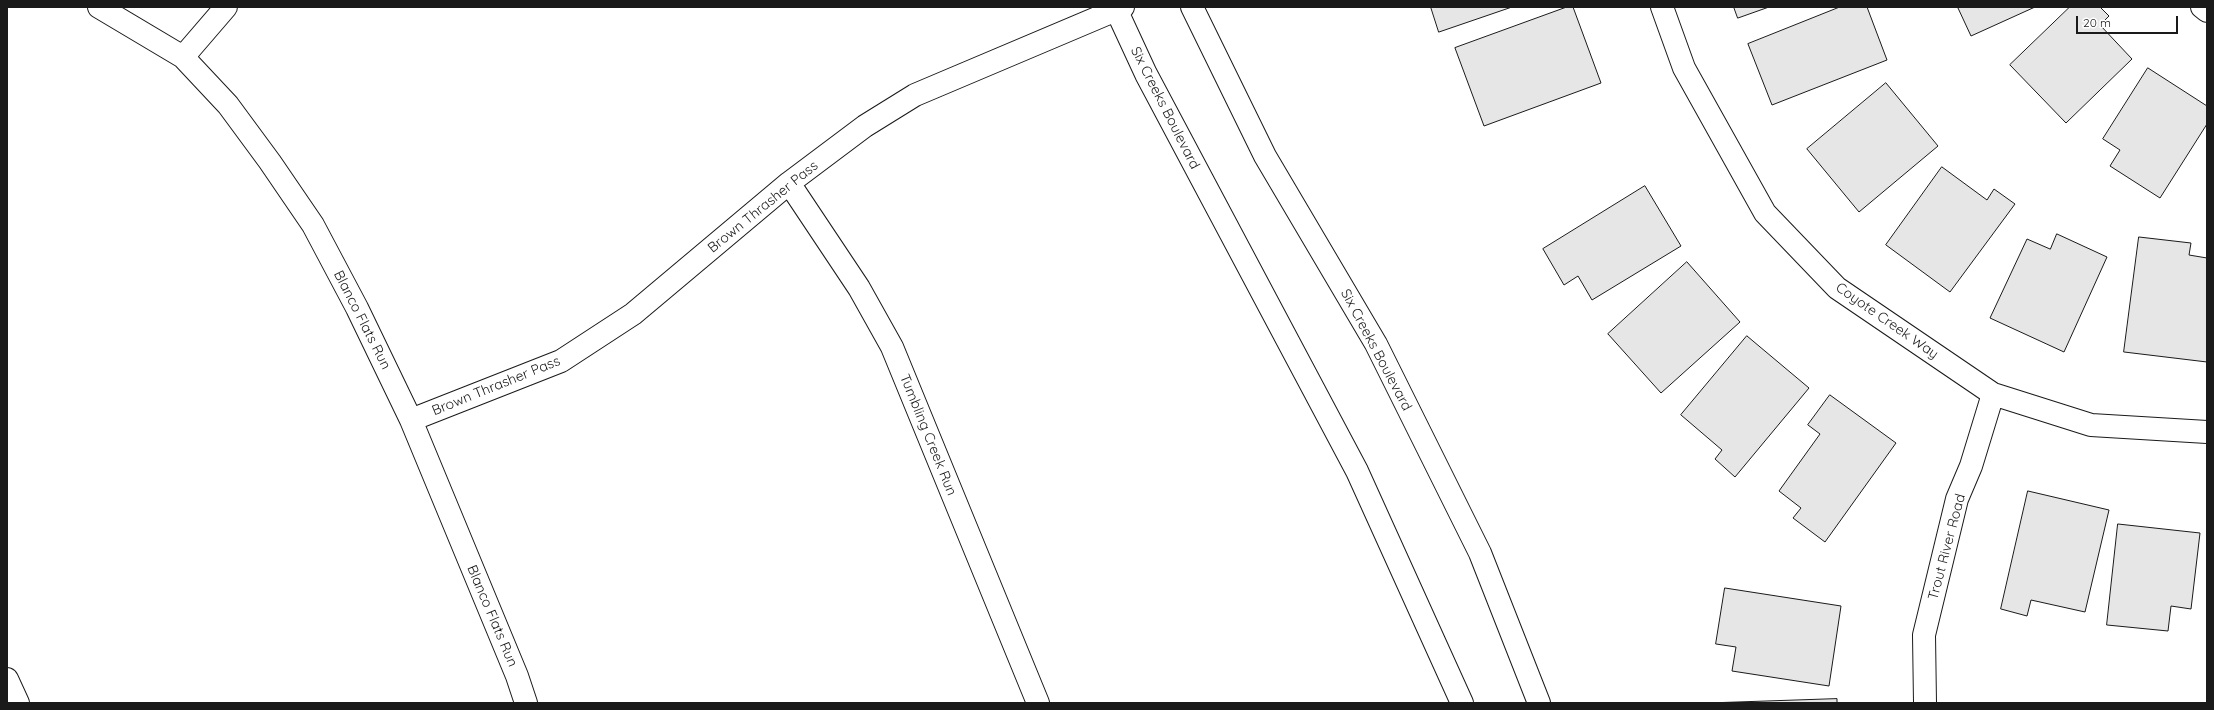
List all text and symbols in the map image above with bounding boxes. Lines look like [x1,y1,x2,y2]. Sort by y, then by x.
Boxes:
scale bar [2078,8,2180,34]
text: 20 m [2083,15,2111,30]
street label: Six Creeks Boulevard [1127,44,1203,172]
street label: Brown Thrasher Pass [705,157,821,257]
street label: Blanco Flats Run [330,268,394,372]
street label: Coyote Creek Way [1832,279,1942,363]
street label: Six Creeks Boulevard [1337,286,1415,414]
street label: Brown Thrasher Pass [429,353,563,419]
street label: Tumbling Creek Run [896,372,960,498]
street label: Trout River Road [1925,492,1969,602]
street label: Blanco Flats Run [463,563,521,669]

